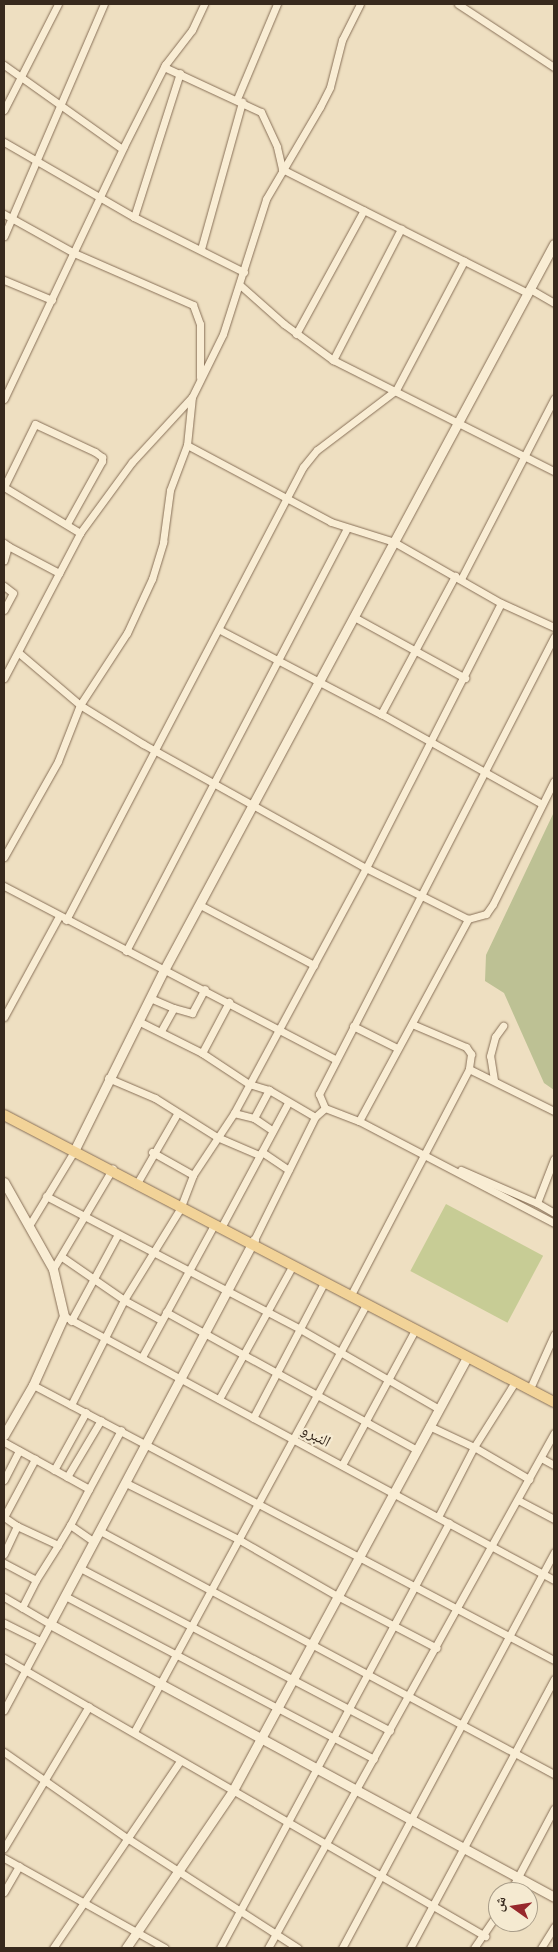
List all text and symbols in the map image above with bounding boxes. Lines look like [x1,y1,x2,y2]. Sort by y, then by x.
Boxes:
street label: النبرو [298,1420,334,1452]
north arrow [488,1882,538,1932]
text: ش [490,1895,509,1913]

